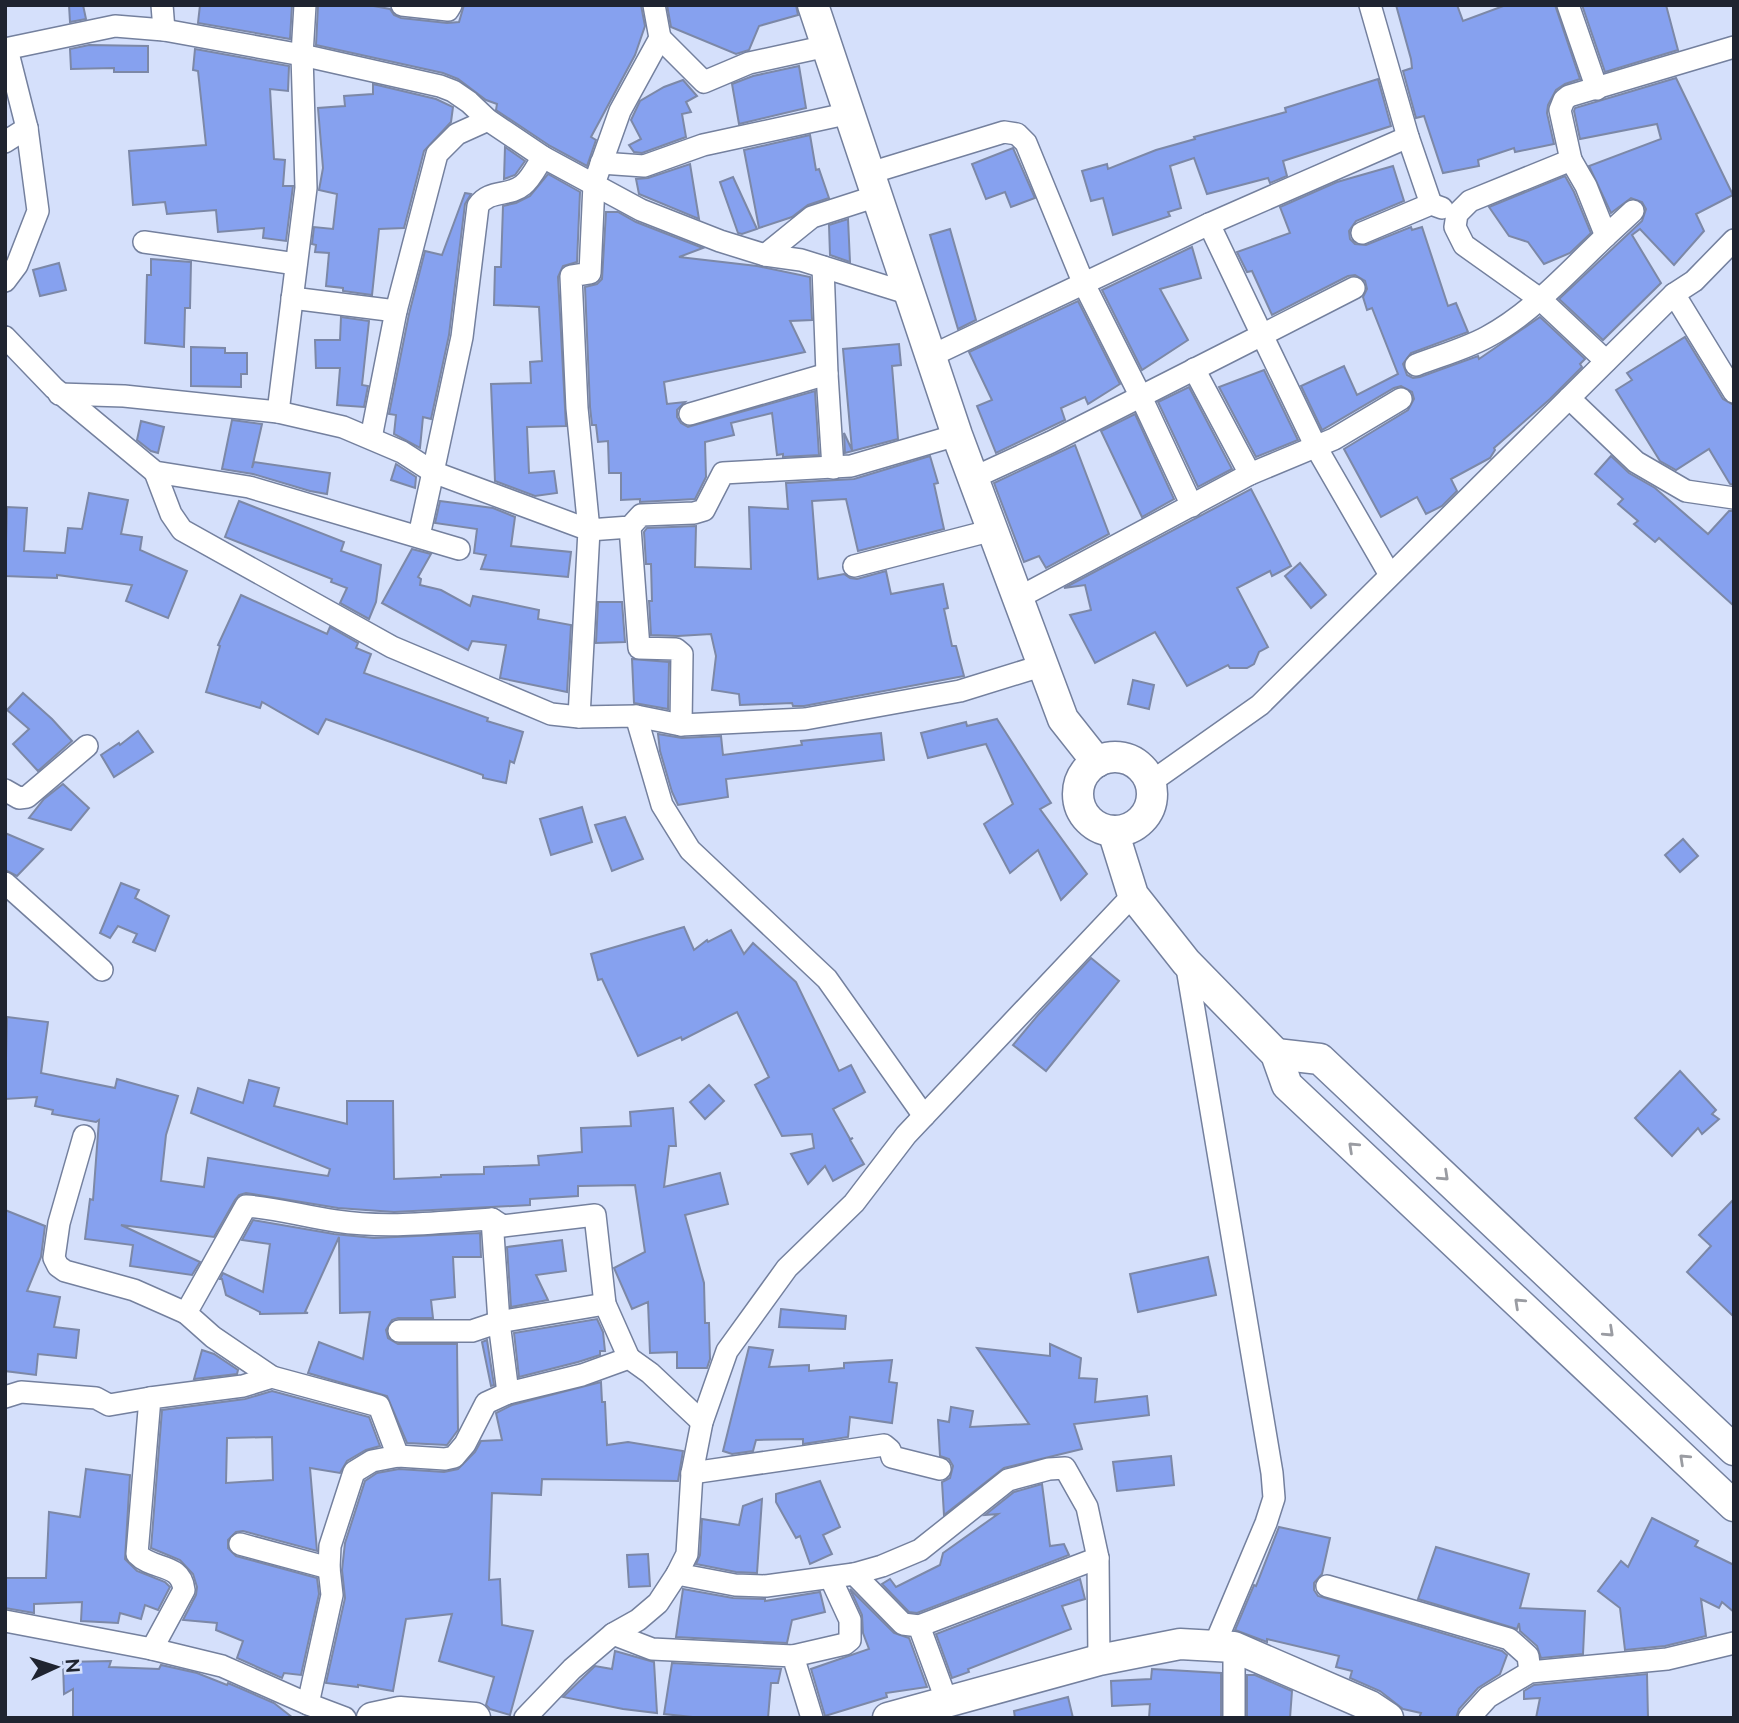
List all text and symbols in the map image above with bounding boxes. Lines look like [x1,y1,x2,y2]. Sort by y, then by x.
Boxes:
one-way arrow [1348,1142,1361,1155]
one-way arrow [1436,1167,1449,1180]
one-way arrow [1514,1298,1527,1311]
one-way arrow [1601,1324,1614,1337]
one-way arrow [1679,1455,1692,1467]
north arrow [21,1632,91,1702]
text: N [61,1658,84,1674]

